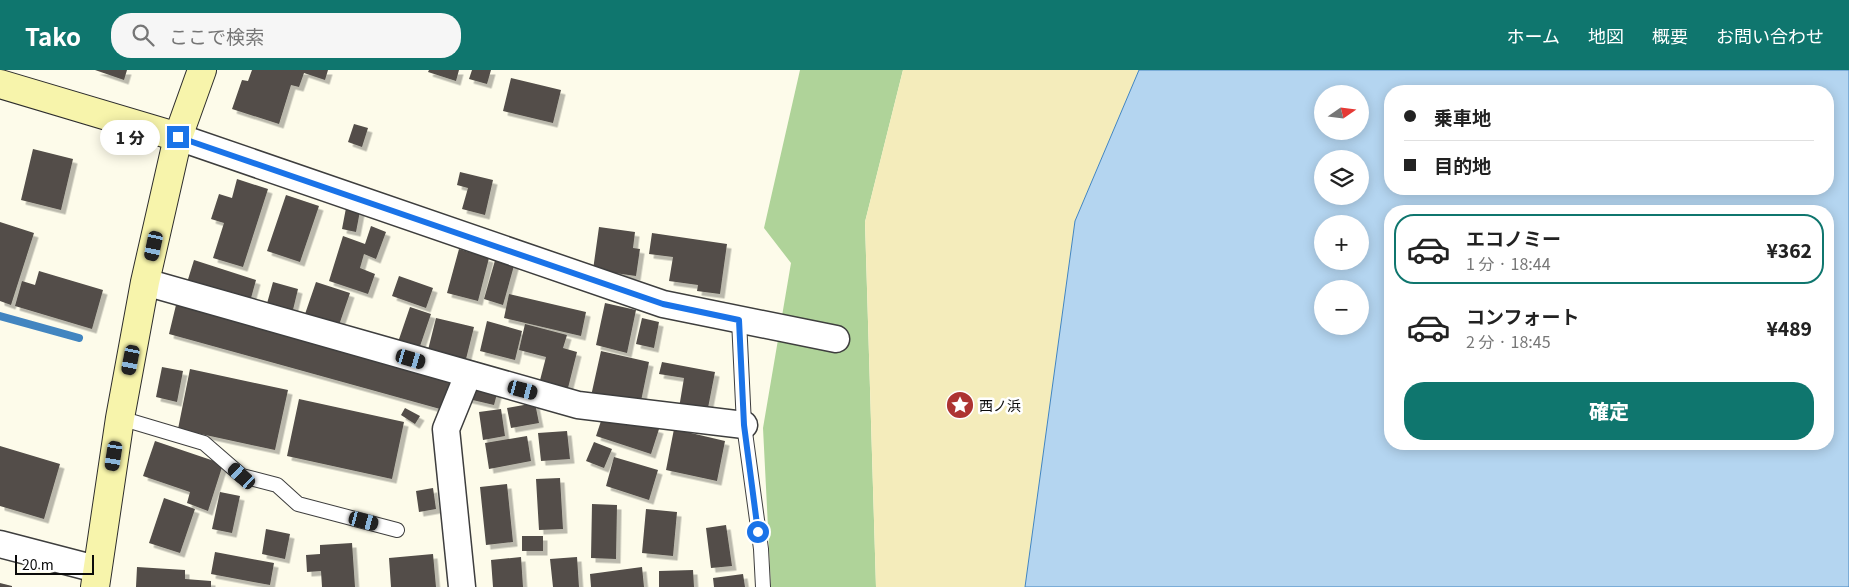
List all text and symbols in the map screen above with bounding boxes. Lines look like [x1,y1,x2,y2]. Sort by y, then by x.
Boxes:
search box [111,13,461,58]
text: Tako [25,18,81,53]
icon: search [129,21,157,49]
text: ここで検索 [169,22,264,49]
text: ホーム [1507,22,1560,48]
text: 地図 [1588,22,1624,48]
text: 概要 [1652,22,1688,48]
text: お問い合わせ [1716,22,1824,48]
north arrow [1314,85,1369,140]
map controls [1314,85,1369,335]
text: 乗車地 [1434,103,1491,130]
callout: 1 分 [100,120,160,154]
text: 1 分 [115,125,145,149]
route end [167,126,189,148]
button: layers [1314,150,1369,205]
text: 目的地 [1434,151,1491,178]
button: + [1314,215,1369,270]
text: エコノミー [1466,224,1561,251]
icon: car [1406,227,1451,272]
car [143,230,164,262]
text: ¥362 [1766,236,1812,263]
text: 1 分 · 18:44 [1466,251,1551,275]
button: − [1314,280,1369,335]
text: コンフォート [1466,302,1579,329]
icon: car [1406,305,1451,350]
text: ¥489 [1766,314,1812,341]
text: 2 分 · 18:45 [1466,329,1551,353]
car [120,344,141,376]
car [394,348,427,370]
car [506,379,539,401]
button: 確定 [1404,382,1814,440]
place icon: 西ノ浜 [945,390,975,420]
place label: 西ノ浜 [979,395,1021,415]
car [104,440,123,472]
car [225,460,258,492]
car [347,510,380,532]
route start [747,521,769,543]
scale bar [15,552,94,575]
text: 20 m [22,554,54,574]

